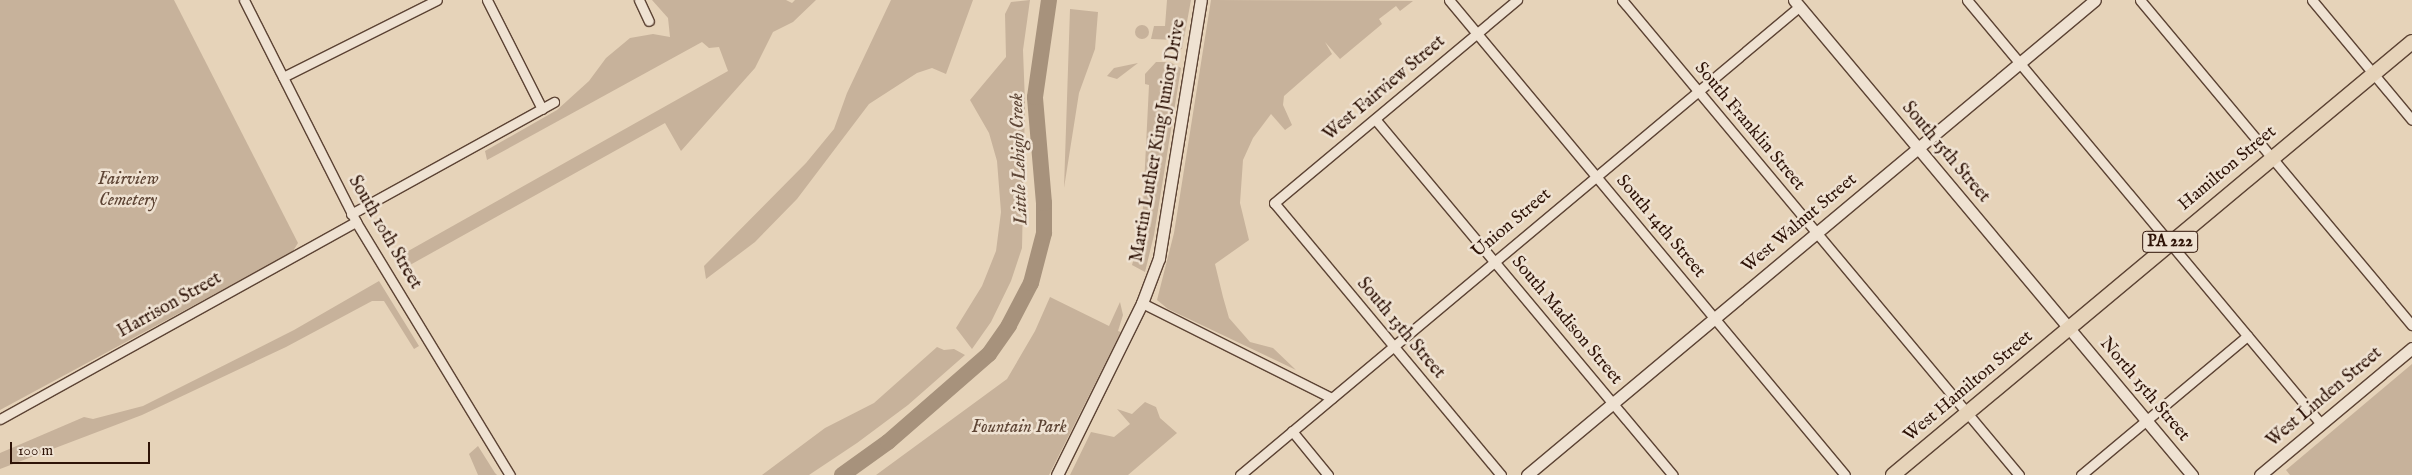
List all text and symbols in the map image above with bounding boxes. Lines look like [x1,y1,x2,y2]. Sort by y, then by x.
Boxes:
street label: Martin Luther King Junior Drive [1127,18,1191,264]
street label: West Fairview Street [1320,32,1450,146]
street label: South Franklin Street [1689,59,1809,195]
water label: Little Lehigh Creek [1006,93,1034,225]
street label: South 15th Street [1896,98,1994,208]
street label: Hamilton Street [2175,122,2281,216]
park label: Fairview Cemetery [98,170,158,212]
street label: West Walnut Street [1738,170,1862,278]
street label: South 14th Street [1611,171,1709,283]
street label: South 10th Street [343,172,425,294]
street label: Union Street [1468,185,1556,263]
road number: PA 222 [2141,228,2199,256]
street label: South Madison Street [1506,252,1626,390]
street label: Harrison Street [114,269,226,343]
street label: South 13th Street [1351,274,1449,384]
street label: West Hamilton Street [1900,327,2038,447]
street label: North 15th Street [2094,334,2194,446]
street label: West Linden Street [2263,343,2387,453]
park label: Fountain Park [971,417,1067,439]
scale bar [12,432,152,464]
text: 100 m [18,441,53,460]

